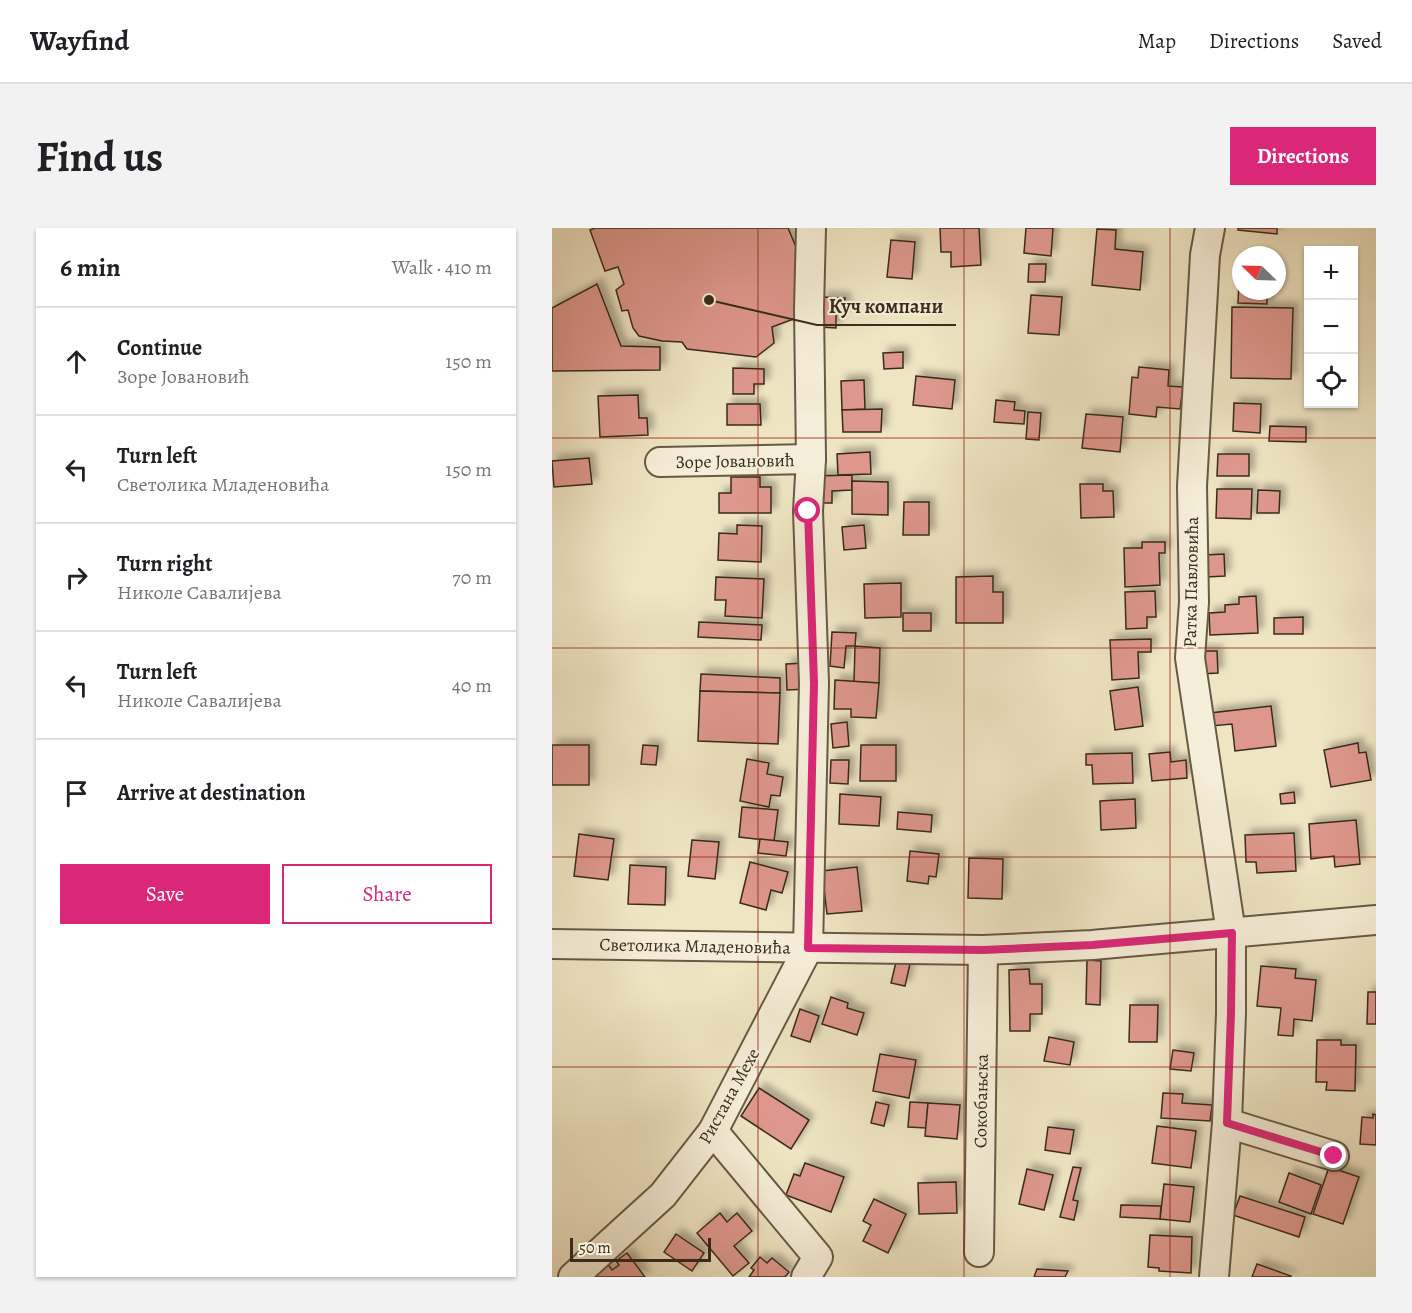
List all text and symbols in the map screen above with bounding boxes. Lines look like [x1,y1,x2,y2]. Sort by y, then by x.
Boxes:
text: Wayfind [30,22,129,60]
text: Map [1138,27,1176,55]
text: Directions [1209,27,1299,55]
text: Saved [1332,27,1382,55]
button: Directions [1230,127,1376,185]
text: Find us [36,128,163,185]
north arrow [1232,246,1286,300]
map controls [1304,246,1358,408]
button: + [1304,246,1358,300]
text: 6 min [60,250,121,285]
text: Walk · 410 m [392,254,492,281]
callout: Куч компани [817,287,956,325]
text: Куч компани [829,293,943,320]
button: − [1304,300,1358,354]
text: Continue [117,333,202,363]
icon: ahead [60,345,93,378]
text: 150 m [445,348,492,375]
button: locate [1304,354,1358,408]
text: Зоре Јовановић [117,363,249,390]
text: Turn left [117,441,197,471]
street label: Зоре Јовановић [675,448,795,474]
icon: left [60,453,93,486]
text: 150 m [445,456,492,483]
text: Светолика Младеновића [117,471,330,498]
route start [794,497,820,523]
street label: Ратка Павловића [1178,516,1204,648]
text: Turn right [117,549,213,579]
icon: right [60,561,93,594]
text: 70 m [452,564,492,591]
text: Николе Савалијева [117,579,282,606]
text: Turn left [117,657,197,687]
icon: left [60,669,93,702]
text: 40 m [452,672,492,699]
text: Николе Савалијева [117,687,282,714]
icon: arrive [60,777,93,810]
text: Arrive at destination [117,778,306,808]
button: Save [60,864,270,924]
button: Share [282,864,492,924]
street label: Светолика Младеновића [599,932,792,960]
street label: Ристана Мехе [693,1044,765,1148]
street label: Сокобањска [968,1053,994,1148]
route end [1320,1142,1346,1168]
scale bar [570,1235,711,1262]
text: 50 m [579,1237,611,1259]

